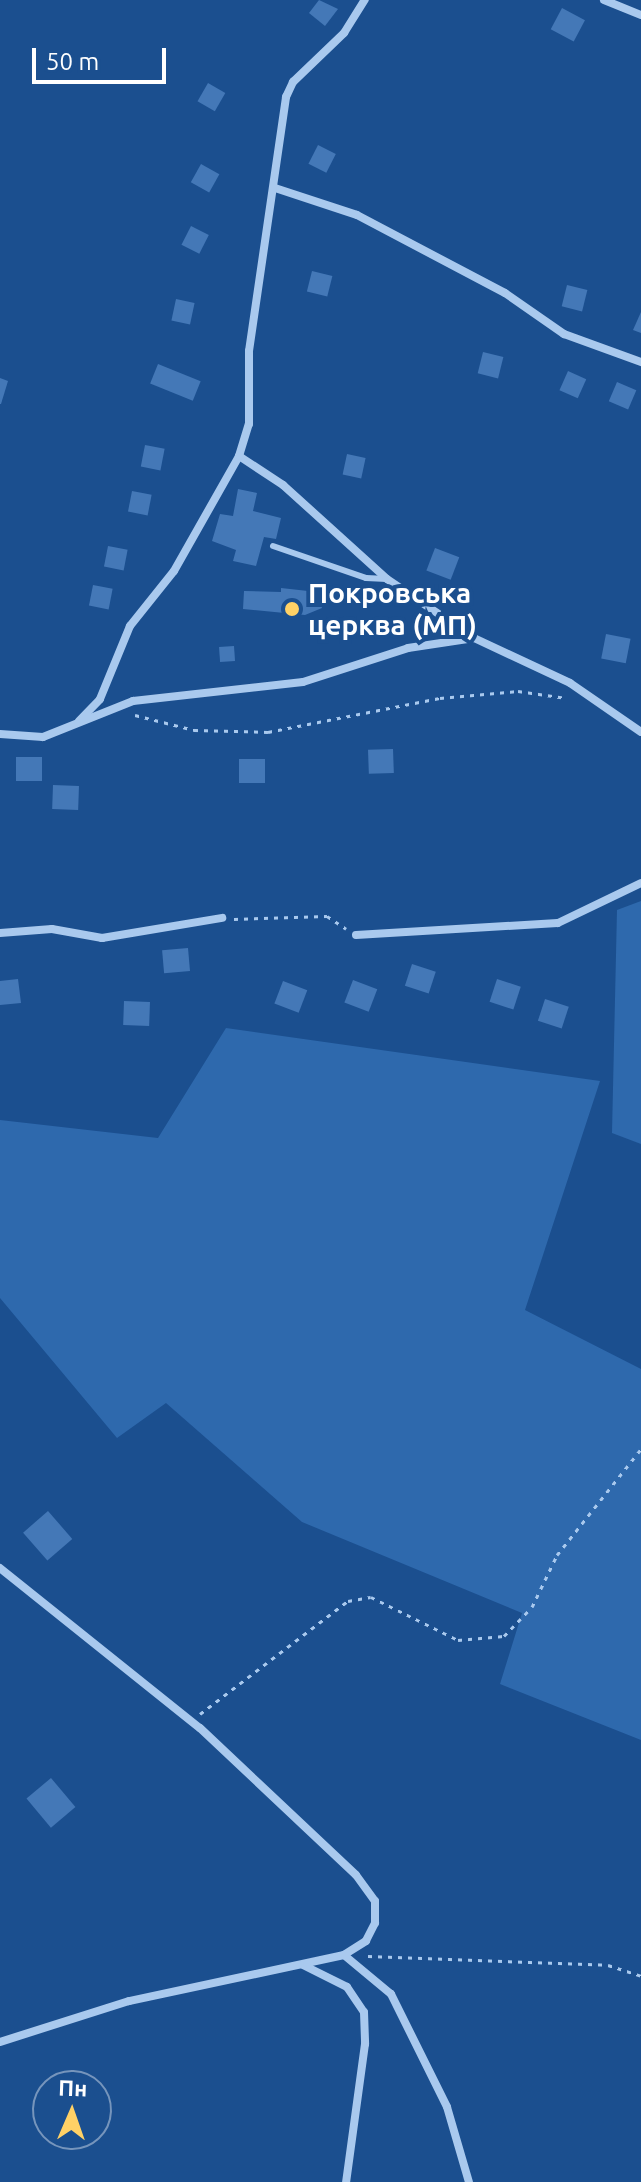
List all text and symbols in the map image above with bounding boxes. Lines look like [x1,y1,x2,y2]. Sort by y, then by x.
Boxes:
scale bar [36,32,170,82]
text: 50 m [46,48,99,75]
place label: Покровська церква (МП) [308,576,477,642]
marker: Покровська церква (МП) [283,600,301,618]
north arrow [32,2070,112,2150]
text: Пн [58,2075,88,2101]

